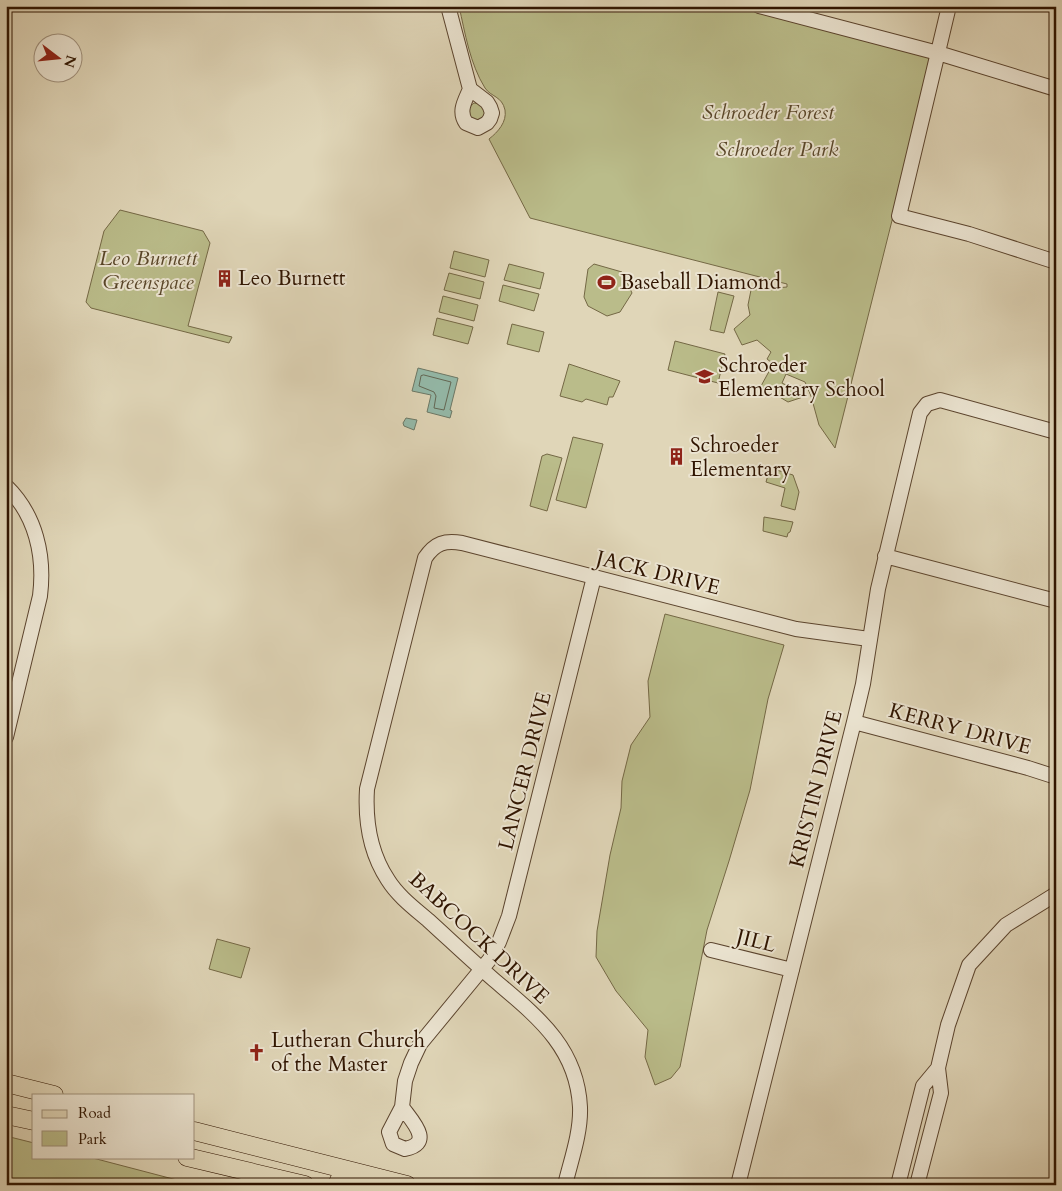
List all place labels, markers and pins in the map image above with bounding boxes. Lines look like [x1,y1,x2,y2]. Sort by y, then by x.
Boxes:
place label: Leo Burnett [238,264,346,293]
building icon: Leo Burnett [214,268,234,288]
place label: Baseball Diamond [620,268,781,297]
sports icon: Baseball Diamond [596,272,616,292]
place label: Schroeder Elementary School [718,351,885,404]
school or university icon: Schroeder Elementary School [694,367,714,387]
place label: Schroeder Elementary [690,431,792,484]
building icon: Schroeder Elementary [666,447,686,467]
place label: Lutheran Church of the Master [271,1026,426,1079]
church icon: Lutheran Church of the Master [247,1042,267,1062]

